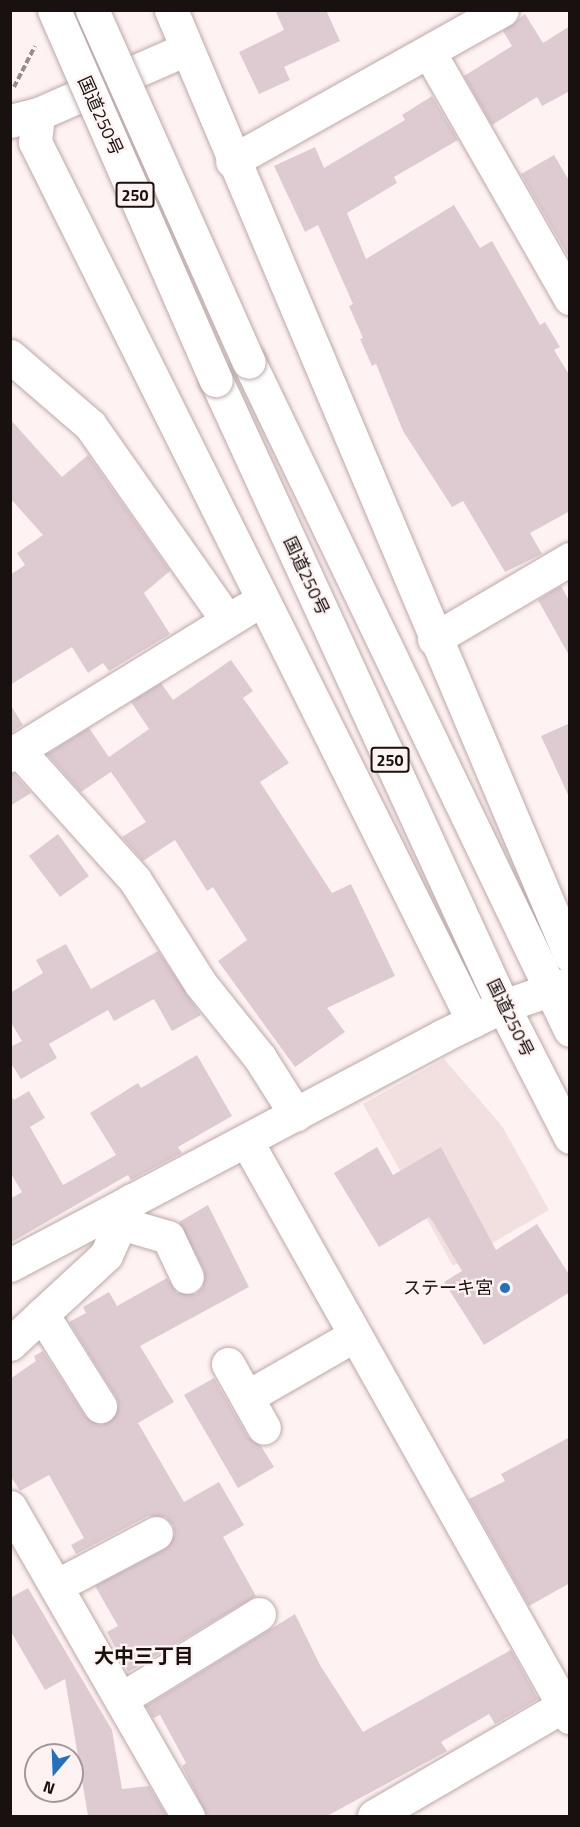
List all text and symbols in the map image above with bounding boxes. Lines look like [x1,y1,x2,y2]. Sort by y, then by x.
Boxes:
street label: 国道250号 [73,73,127,159]
road number: 250 [116,182,154,208]
street label: 国道250号 [278,533,334,619]
road number: 250 [370,747,410,773]
street label: 国道250号 [482,975,538,1061]
place label: ステーキ宮 [403,1277,493,1299]
marker: ステーキ宮 [498,1281,512,1295]
district label: 大中三丁目 [94,1643,194,1667]
north arrow [24,1743,84,1803]
text: N [40,1775,58,1801]

